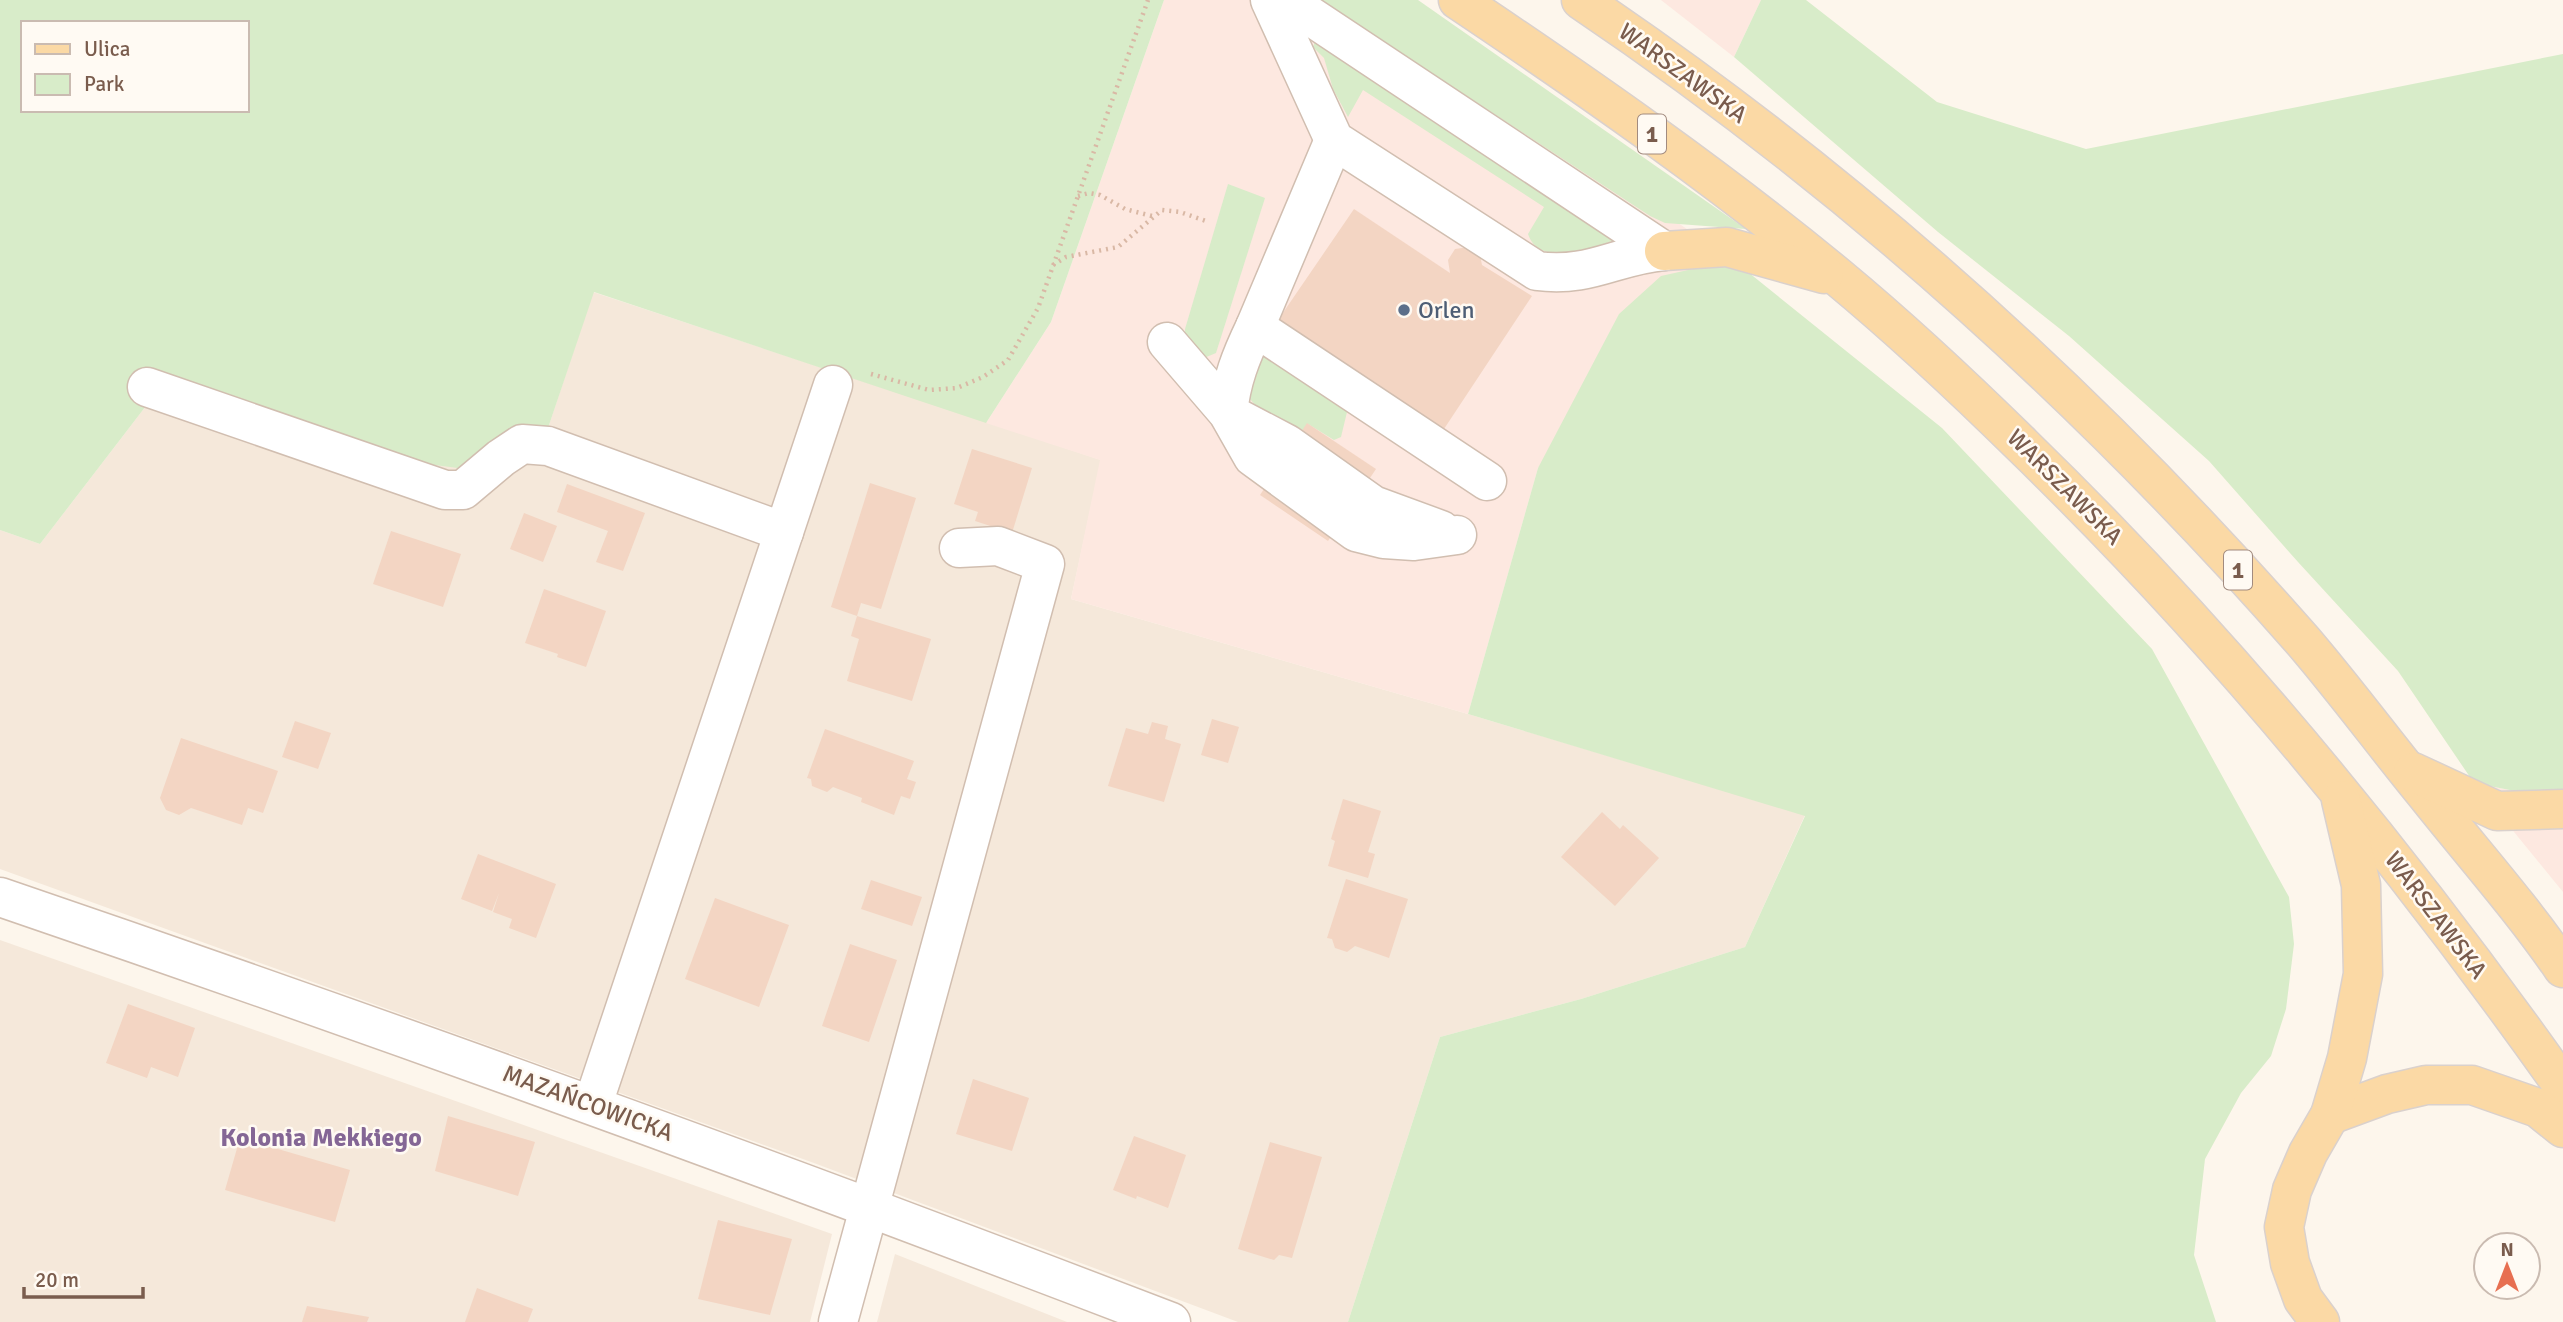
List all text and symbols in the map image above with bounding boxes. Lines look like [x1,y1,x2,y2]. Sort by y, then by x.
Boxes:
street label: WARSZAWSKA [1613,16,1753,130]
legend [21,21,248,112]
text: Ulica [84,36,130,62]
text: Park [84,71,125,97]
road number: 1 [1638,114,1666,154]
place label: Orlen [1418,295,1475,325]
marker: Orlen [1396,302,1412,318]
street label: WARSZAWSKA [2001,423,2129,551]
road number: 1 [2224,550,2252,590]
street label: WARSZAWSKA [2378,845,2494,985]
street label: MAZAŃCOWICKA [499,1058,678,1148]
district label: Kolonia Mekkiego [220,1122,422,1154]
north arrow [2472,1231,2542,1301]
text: N [2500,1238,2514,1262]
scale bar [24,1256,144,1300]
text: 20 m [35,1267,79,1293]

